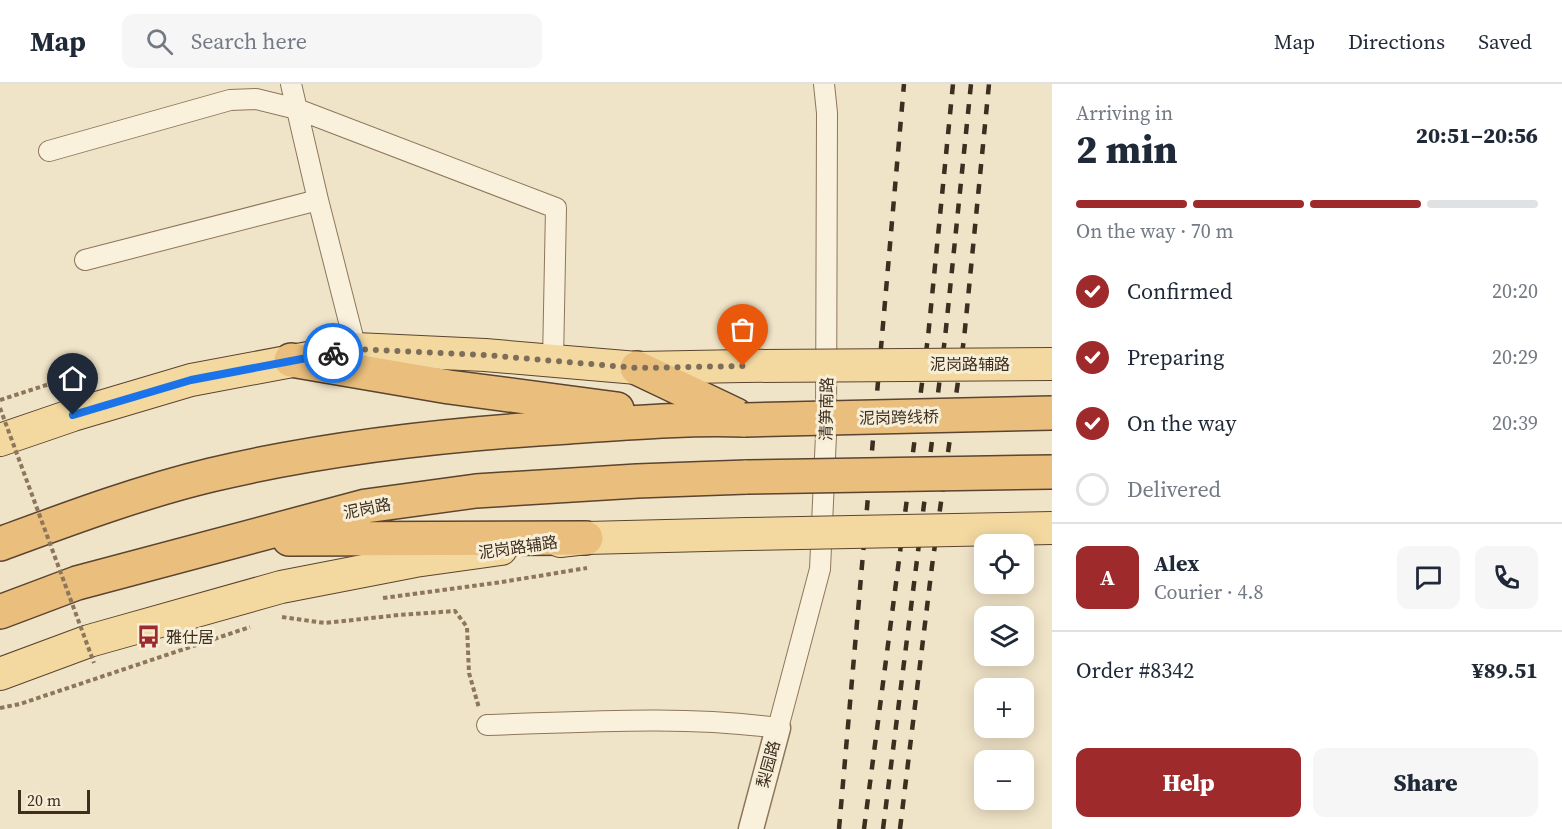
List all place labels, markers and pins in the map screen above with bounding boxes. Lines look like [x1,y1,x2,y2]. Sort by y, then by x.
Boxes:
pin [717,304,768,366]
pin [47,353,98,415]
bus stop icon: 雅仕居 [135,624,161,650]
place label: 雅仕居 [166,626,214,648]

